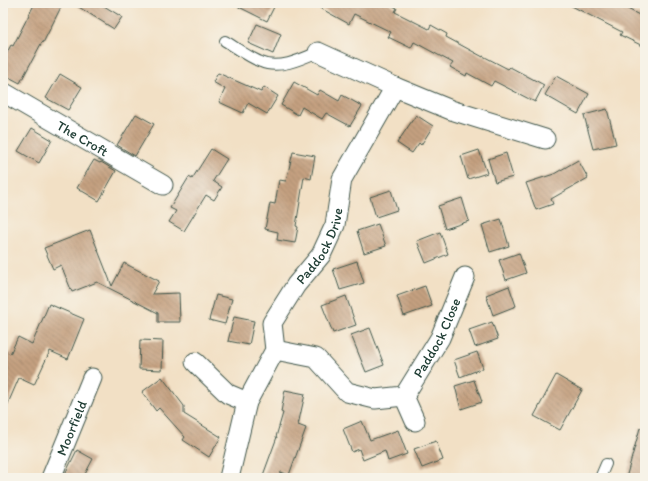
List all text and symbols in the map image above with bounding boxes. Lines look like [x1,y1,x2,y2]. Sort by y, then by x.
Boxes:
street label: The Croft [54,117,111,160]
street label: Paddock Drive [292,206,346,287]
street label: Paddock Close [409,295,464,380]
street label: Moorfield [53,398,91,458]

